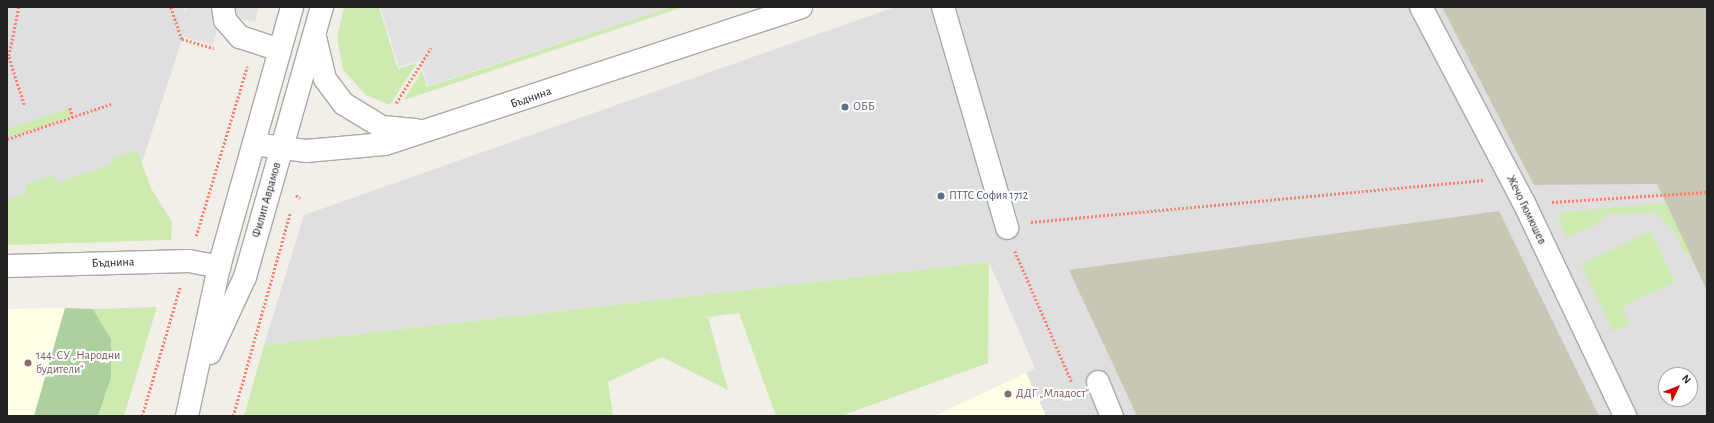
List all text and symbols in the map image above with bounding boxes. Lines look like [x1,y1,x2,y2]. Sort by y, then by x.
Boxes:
street label: Бъднина [509,84,553,112]
place label: ОББ [853,100,875,114]
marker: ОББ [840,102,850,112]
street label: Филип Аврамов [249,161,285,239]
street label: Жечо Гюмюшев [1503,173,1549,247]
place label: ПТТС София 1712 [949,189,1028,203]
marker: ПТТС София 1712 [936,191,946,201]
street label: Бъднина [91,255,135,271]
place label: 144. СУ „Народни будители“ [36,349,120,377]
marker: 144. СУ „Народни будители“ [23,358,33,368]
north arrow [1658,367,1698,407]
text: N [1680,373,1693,386]
place label: ДДГ „Младост“ [1016,387,1089,401]
marker: ДДГ „Младост“ [1003,389,1013,399]

